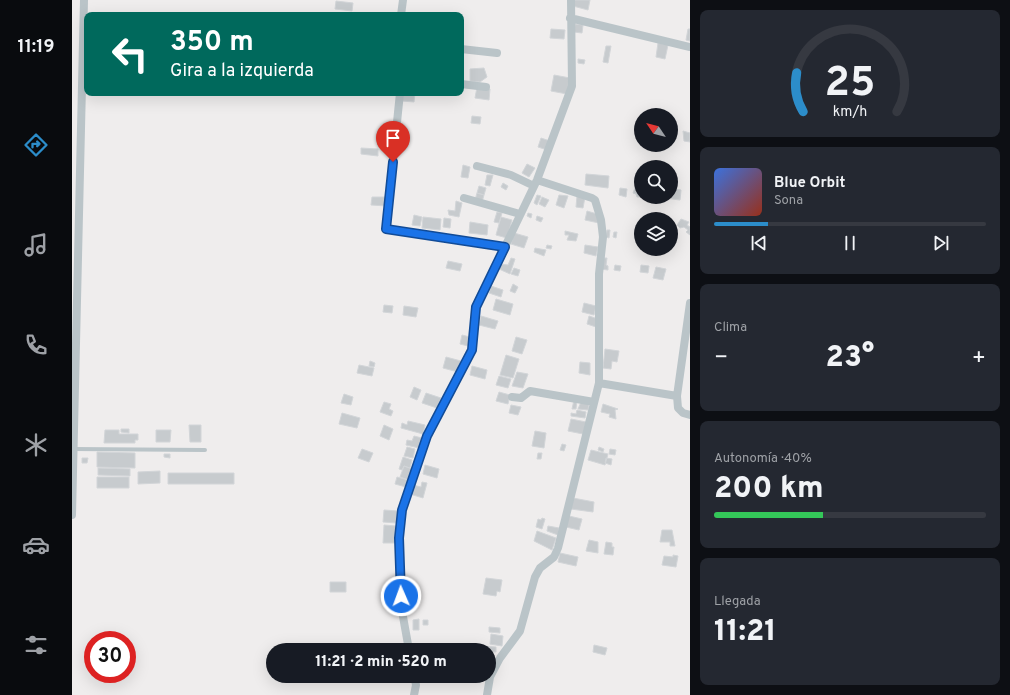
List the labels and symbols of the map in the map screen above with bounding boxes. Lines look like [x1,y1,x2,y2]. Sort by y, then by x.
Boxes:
north arrow [634,108,678,152]
pin [376,121,410,162]
position arrow [380,575,422,617]
speed limit sign: 30 [84,631,136,683]

